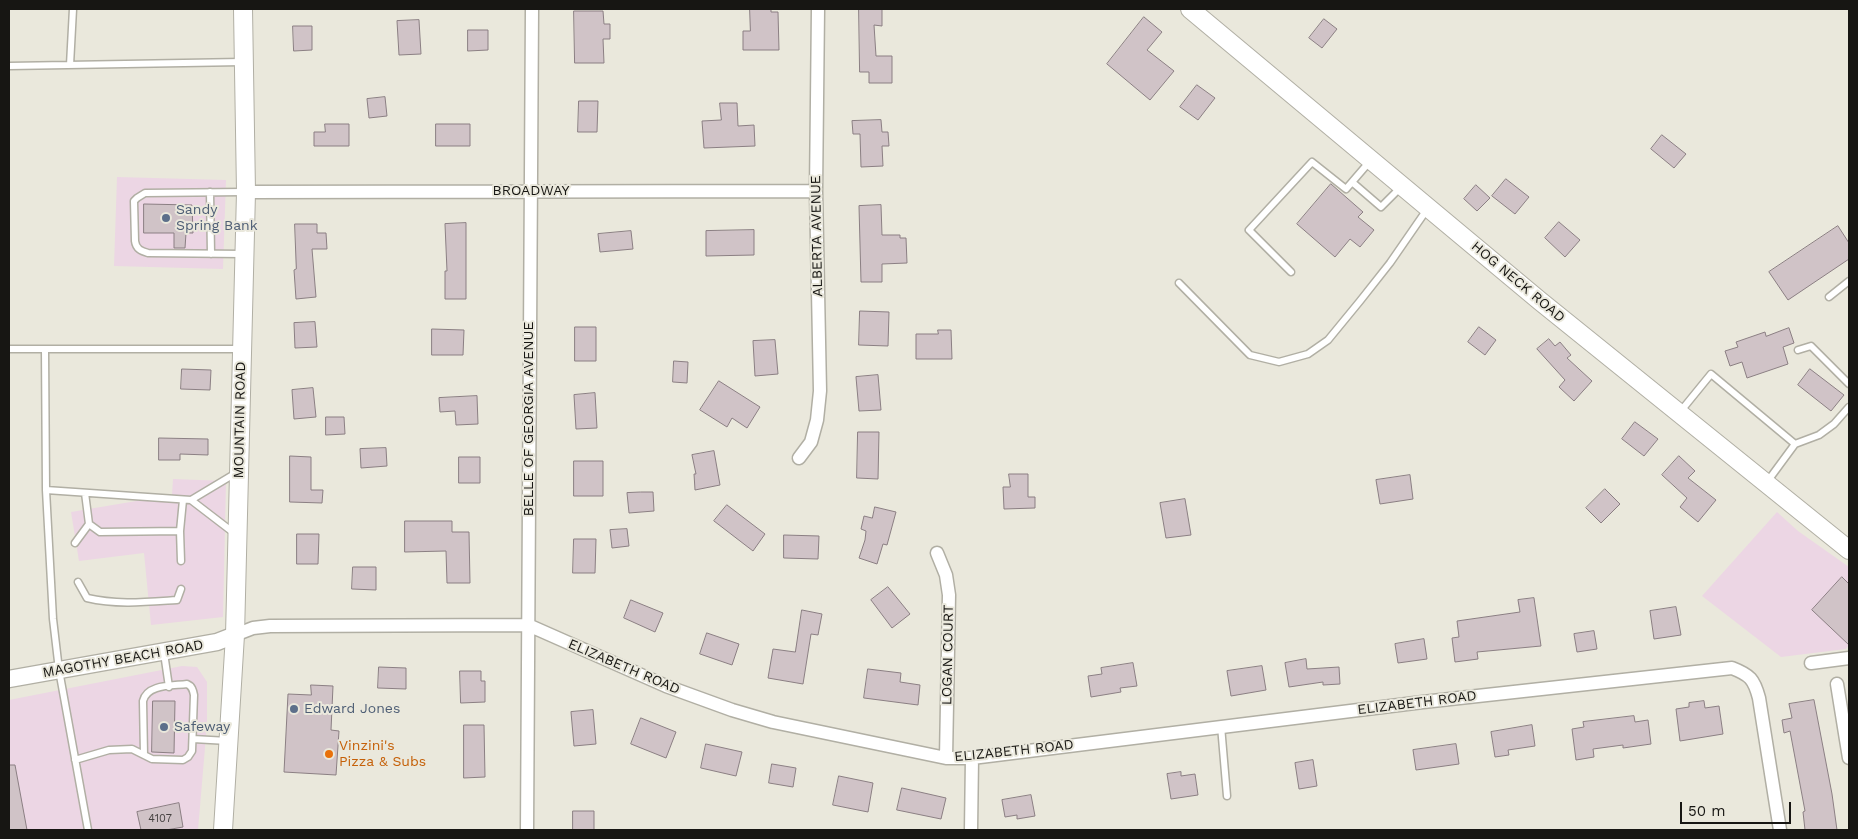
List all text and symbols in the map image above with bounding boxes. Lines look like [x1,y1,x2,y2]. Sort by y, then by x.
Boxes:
street label: ALBERTA AVENUE [808,175,826,297]
street label: BROADWAY [493,183,569,199]
place label: Sandy Spring Bank [176,202,258,234]
marker: Sandy Spring Bank [160,212,172,224]
street label: HOG NECK ROAD [1468,238,1568,326]
street label: BELLE OF GEORGIA AVENUE [521,322,537,516]
street label: MOUNTAIN ROAD [231,361,249,479]
street label: LOGAN COURT [939,605,957,705]
street label: ELIZABETH ROAD [566,636,682,698]
street label: MAGOTHY BEACH ROAD [41,637,205,681]
street label: ELIZABETH ROAD [1357,687,1477,719]
place label: Edward Jones [304,701,400,717]
marker: Edward Jones [288,703,300,715]
place label: Safeway [174,719,230,735]
marker: Safeway [158,721,170,733]
street label: ELIZABETH ROAD [954,736,1074,766]
place label: Vinzini's Pizza & Subs [339,738,426,770]
marker: Vinzini's Pizza & Subs [323,748,335,760]
scale bar [1683,792,1794,824]
text: 50 m [1688,802,1725,820]
house number: 4107 [148,812,172,826]

